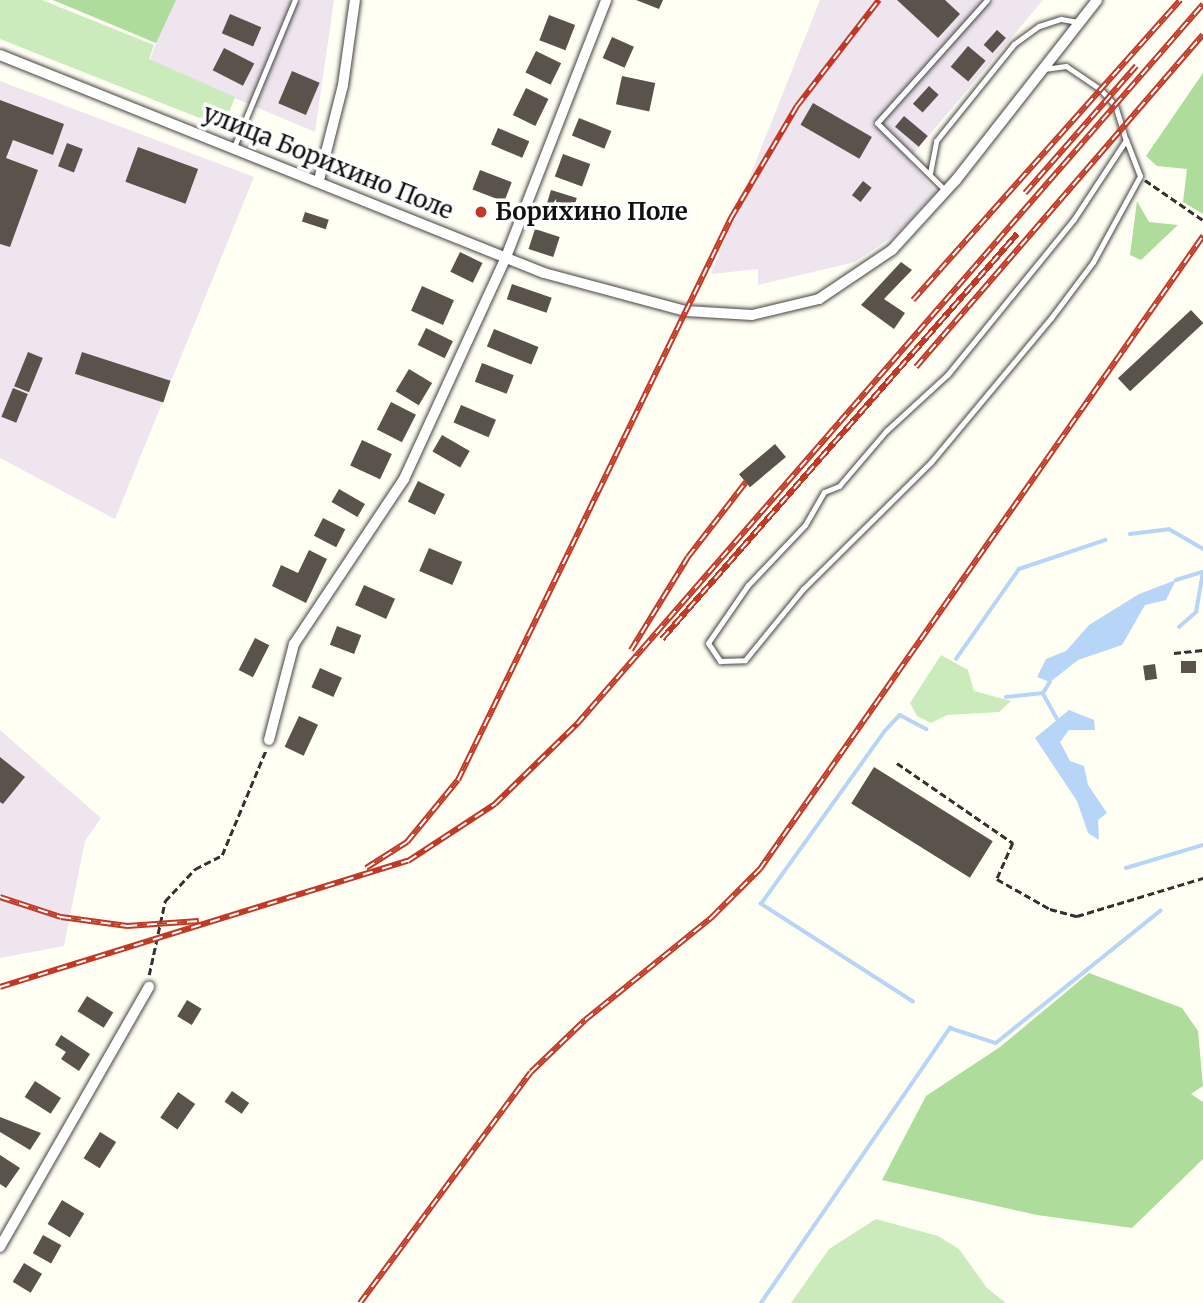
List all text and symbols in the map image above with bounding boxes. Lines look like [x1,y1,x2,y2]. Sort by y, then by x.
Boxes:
street label: улица Борихино Поле [199,99,457,225]
place label: Борихино Поле [495,198,688,226]
marker: Борихино Поле [473,204,489,220]

